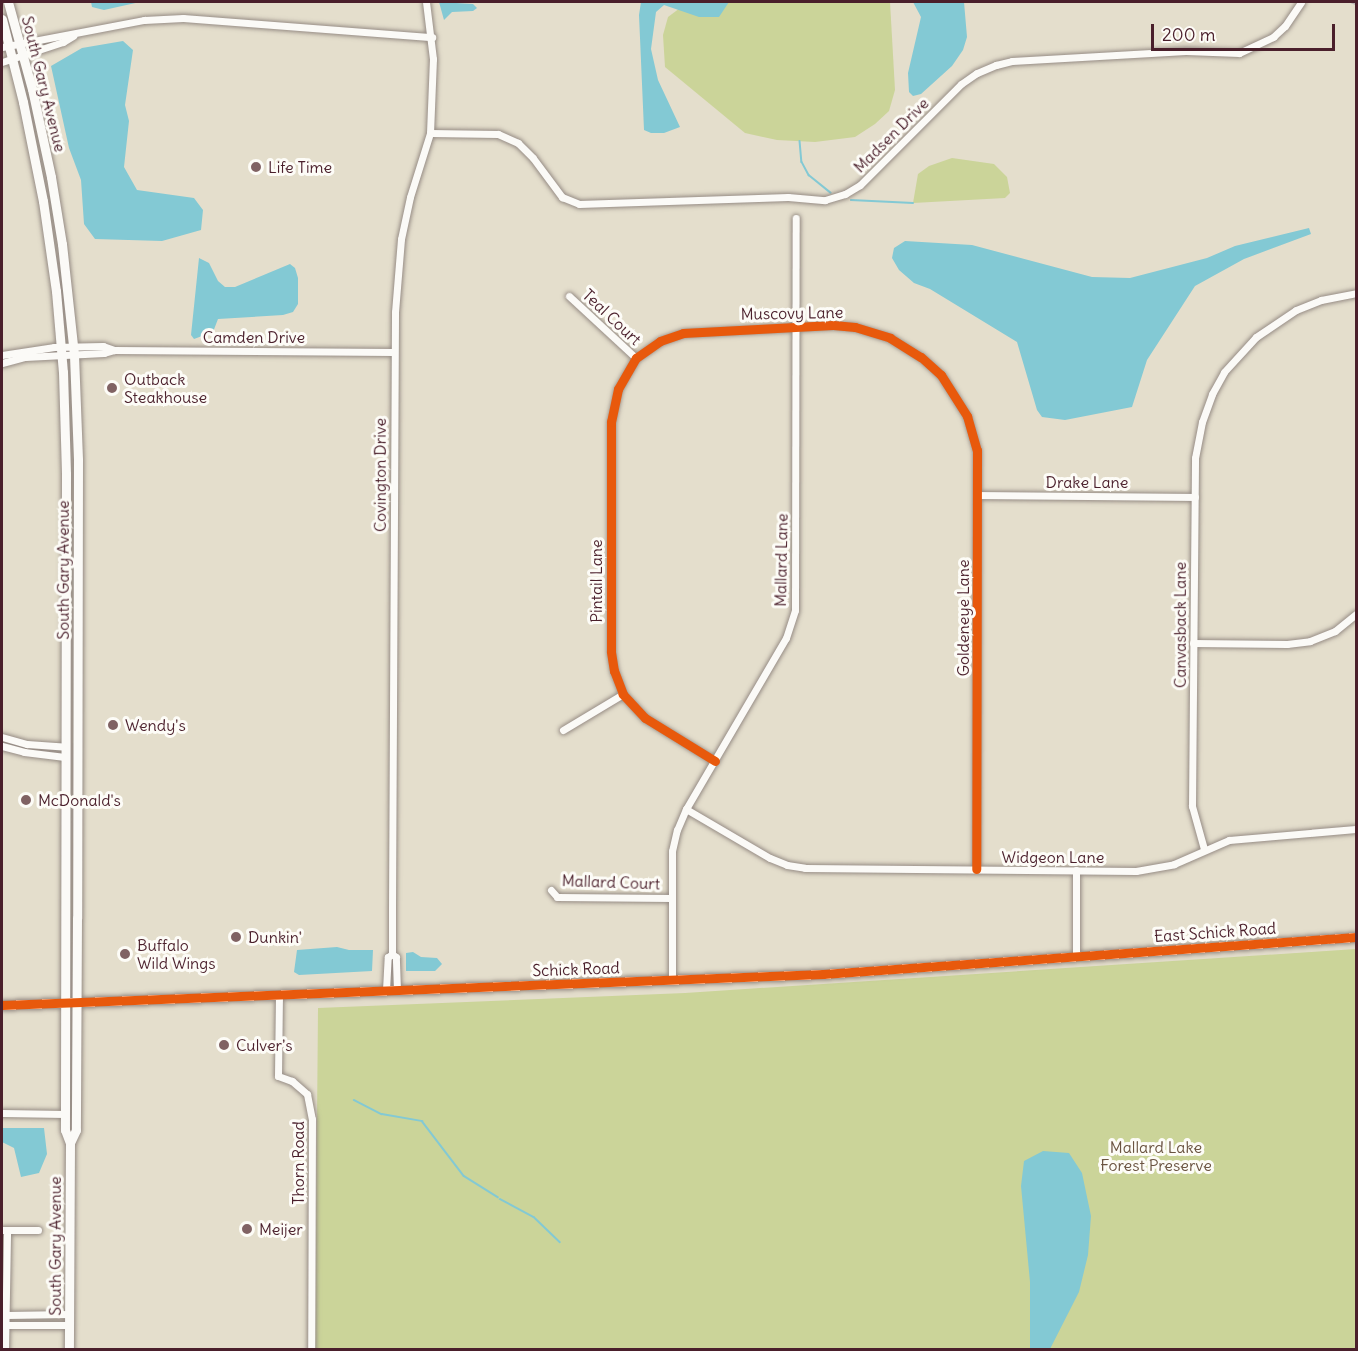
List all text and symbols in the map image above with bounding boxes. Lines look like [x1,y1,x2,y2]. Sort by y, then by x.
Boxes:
scale bar [1154,12,1338,50]
street label: South Gary Avenue [18,14,70,154]
text: 200 m [1162,23,1216,46]
street label: Madsen Drive [850,94,932,176]
place label: Life Time [268,157,332,177]
marker: Life Time [249,160,263,174]
street label: Teal Court [579,285,645,349]
street label: Muscovy Lane [740,303,844,323]
street label: Camden Drive [203,327,305,347]
place label: Outback Steakhouse [124,369,207,407]
marker: Outback Steakhouse [105,381,119,395]
street label: Covington Drive [370,418,390,532]
street label: Drake Lane [1046,472,1128,492]
street label: South Gary Avenue [53,500,73,640]
street label: Mallard Lane [771,513,791,607]
street label: Pintail Lane [586,539,606,623]
street label: Goldeneye Lane [953,559,973,677]
street label: Canvasback Lane [1170,562,1190,688]
place label: Wendy's [125,715,186,735]
marker: Wendy's [106,718,120,732]
place label: McDonald's [38,790,121,810]
marker: McDonald's [19,793,33,807]
street label: Widgeon Lane [1002,847,1104,867]
street label: Mallard Court [561,871,661,893]
street label: East Schick Road [1153,918,1277,946]
place label: Dunkin' [248,927,302,947]
marker: Dunkin' [229,930,243,944]
place label: Buffalo Wild Wings [137,935,216,973]
marker: Buffalo Wild Wings [118,947,132,961]
street label: Schick Road [532,958,620,980]
place label: Culver's [236,1035,292,1055]
marker: Culver's [217,1038,231,1052]
street label: Thorn Road [288,1121,308,1205]
park label: Mallard Lake Forest Preserve [1100,1137,1212,1175]
street label: South Gary Avenue [45,1176,65,1316]
place label: Meijer [259,1219,303,1239]
marker: Meijer [240,1222,254,1236]

